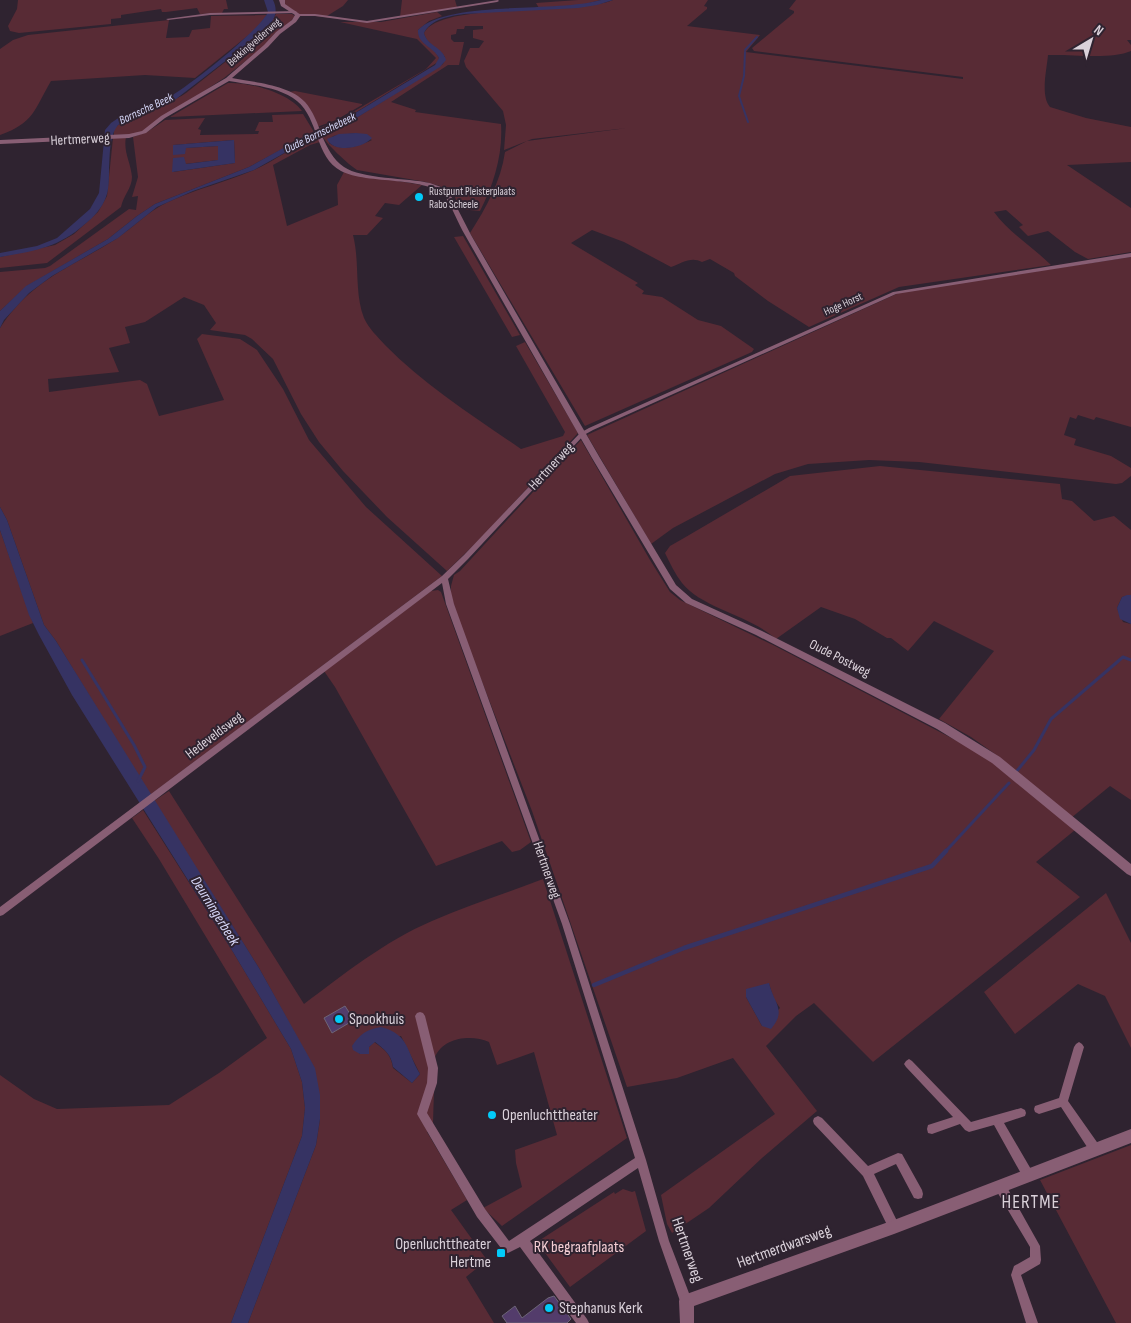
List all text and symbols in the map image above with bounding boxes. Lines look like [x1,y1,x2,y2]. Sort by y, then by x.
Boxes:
street label: Bekkingvelderweg [225,15,284,69]
north arrow [1066,15,1116,65]
text: N [1091,21,1107,39]
water label: Bornsche Beek [117,90,176,128]
water label: Oude Bornschebeek [282,109,359,157]
street label: Hertmerweg [50,129,110,149]
place label: Rustpunt Pleisterplaats Rabo Scheele [429,185,515,211]
marker: Rustpunt Pleisterplaats Rabo Scheele [413,191,425,203]
street label: Hoge Horst [822,289,865,318]
street label: Hertmerweg [525,438,578,493]
street label: Oude Postweg [807,635,874,681]
street label: Hedeveldsweg [182,708,246,762]
street label: Hertmerweg [529,839,565,901]
water label: Deurningerbeek [186,873,244,950]
place label: Spookhuis [349,1010,404,1029]
marker: Spookhuis [333,1013,345,1025]
place label: Openluchttheater [502,1106,598,1125]
marker: Openluchttheater [486,1109,498,1121]
district label: HERTME [1002,1191,1060,1214]
street label: Hertmerweg [667,1215,707,1285]
street label: Hertmerdwarsweg [734,1221,834,1273]
place label: Openluchttheater Hertme [395,1235,491,1272]
park label: RK begraafplaats [534,1238,624,1257]
marker: Openluchttheater Hertme [495,1247,507,1259]
place label: Stephanus Kerk [559,1299,643,1318]
marker: Stephanus Kerk [543,1302,555,1314]

